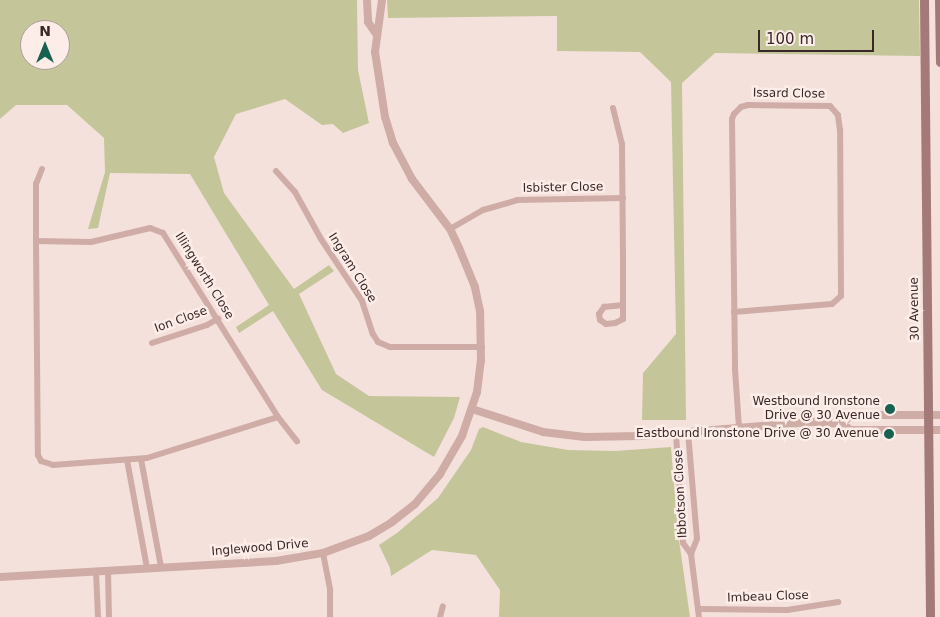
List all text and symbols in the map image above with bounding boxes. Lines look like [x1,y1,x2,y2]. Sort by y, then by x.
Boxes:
north arrow [20,20,70,70]
scale bar [760,20,876,52]
text: N [39,23,51,39]
text: 100 m [766,30,814,48]
street label: Issard Close [753,86,825,102]
street label: Isbister Close [523,180,603,196]
street label: Illingworth Close [171,230,237,322]
street label: Ingram Close [325,231,379,305]
street label: 30 Avenue [907,277,923,341]
street label: Ion Close [153,304,209,336]
place label: Westbound Ironstone Drive @ 30 Avenue [752,395,880,423]
marker: Westbound Ironstone Drive @ 30 Avenue [884,403,896,415]
place label: Eastbound Ironstone Drive @ 30 Avenue [636,427,879,441]
marker: Eastbound Ironstone Drive @ 30 Avenue [883,428,895,440]
street label: Ibbotson Close [671,449,691,539]
street label: Inglewood Drive [211,537,309,559]
street label: Imbeau Close [727,588,809,606]

